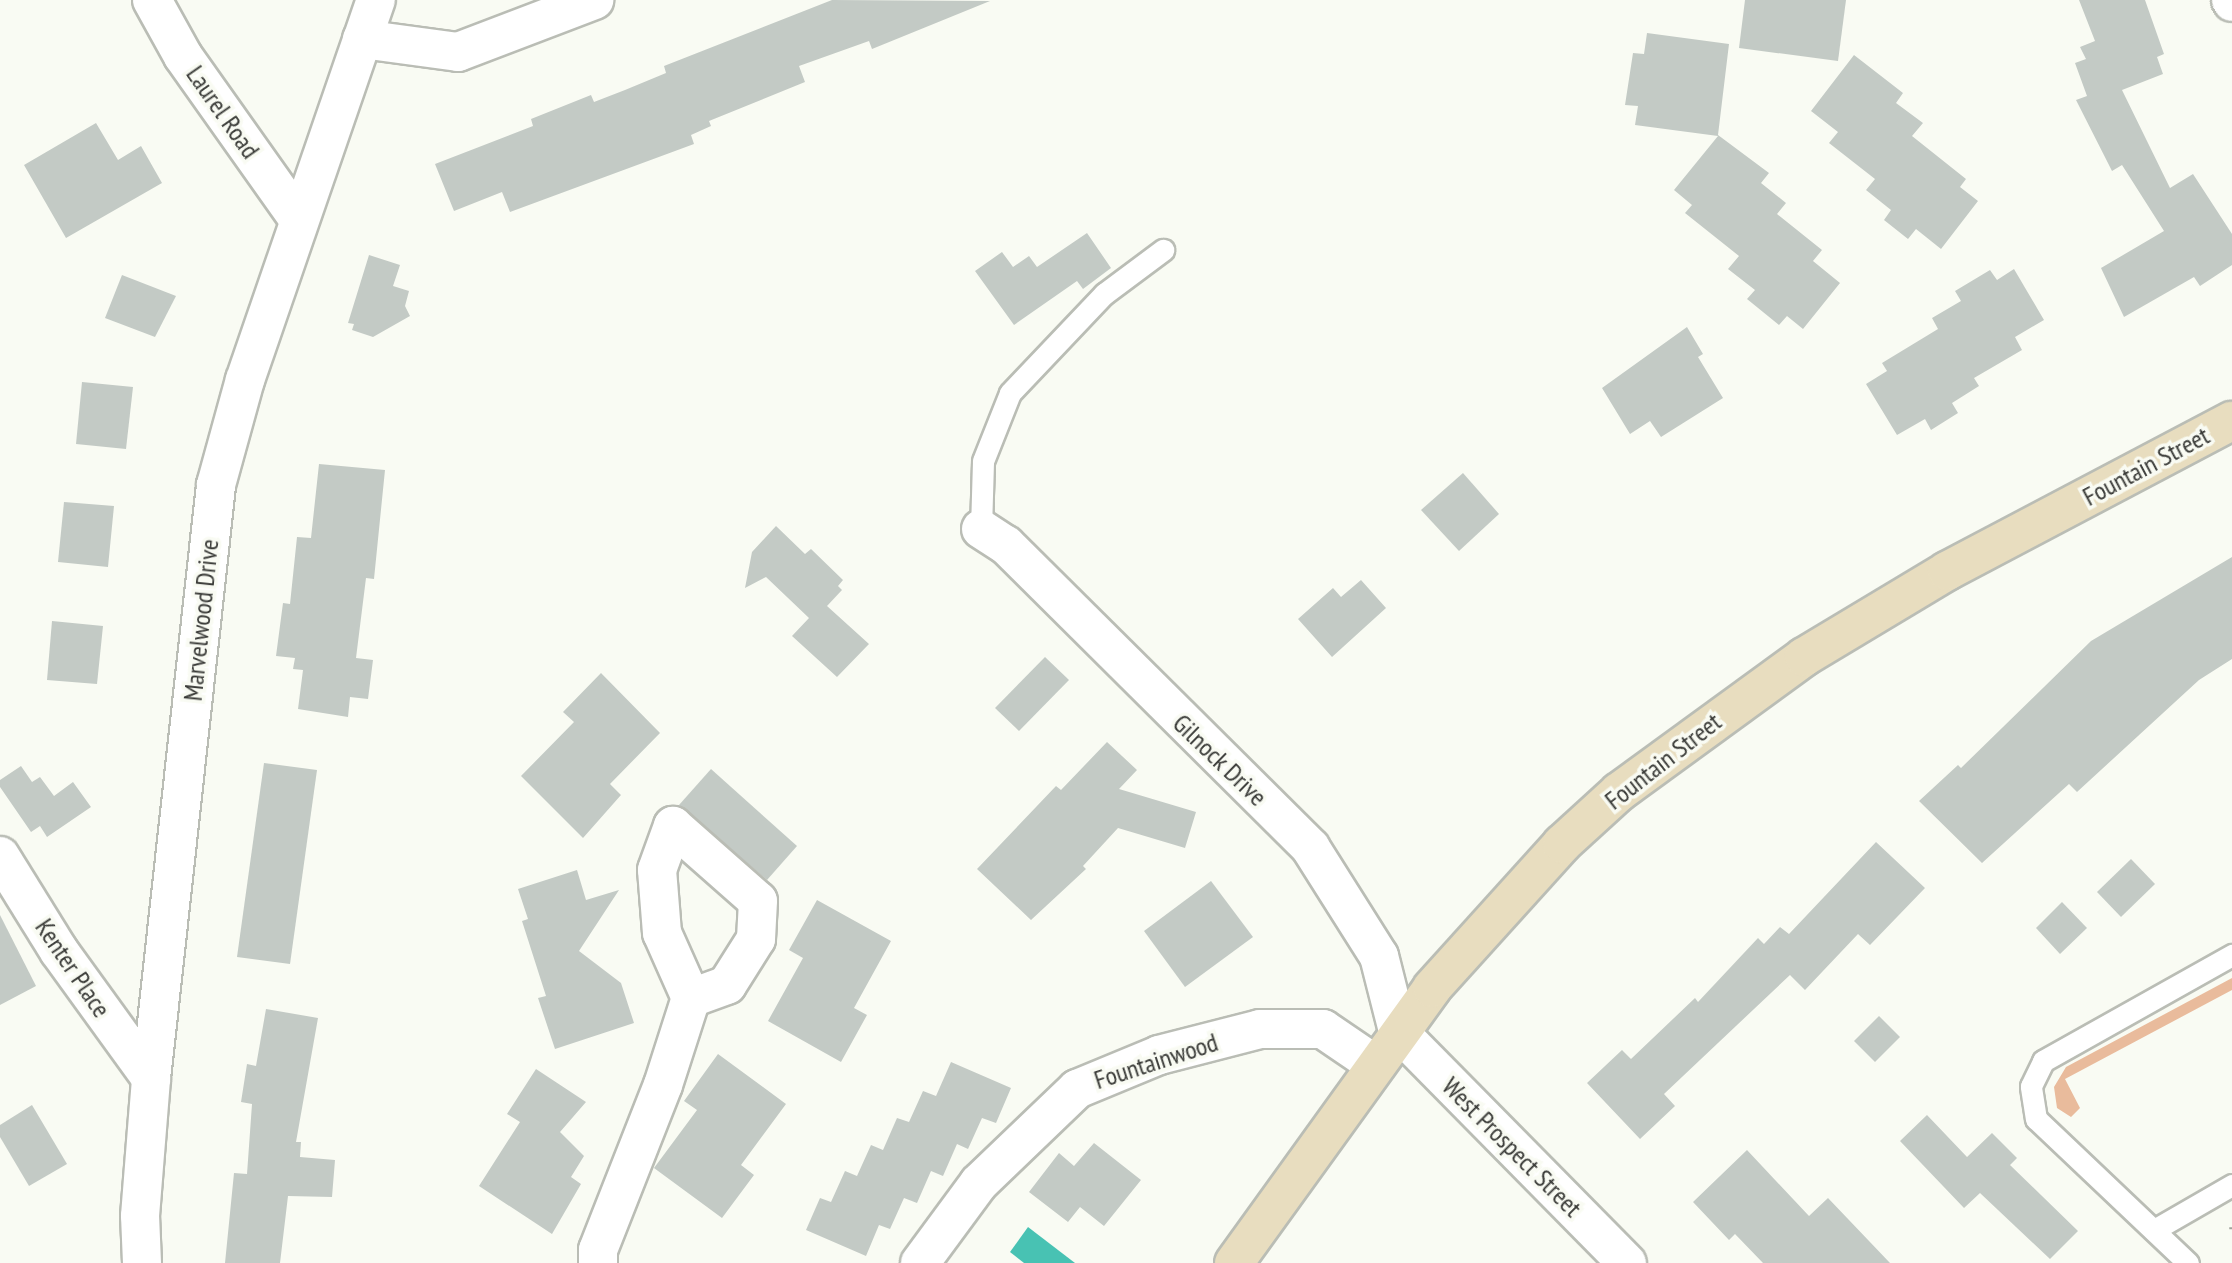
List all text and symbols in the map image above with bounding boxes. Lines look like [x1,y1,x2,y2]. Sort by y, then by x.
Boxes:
street label: Laurel Road [180,60,266,164]
street label: Fountain Street [2077,420,2215,512]
street label: Marvelwood Drive [177,538,225,702]
street label: Fountain Street [1599,706,1727,816]
street label: Gilnock Drive [1166,707,1274,813]
street label: Kenter Place [29,913,117,1023]
street label: Fountainwood [1090,1026,1222,1096]
street label: West Prospect Street [1436,1071,1588,1223]

